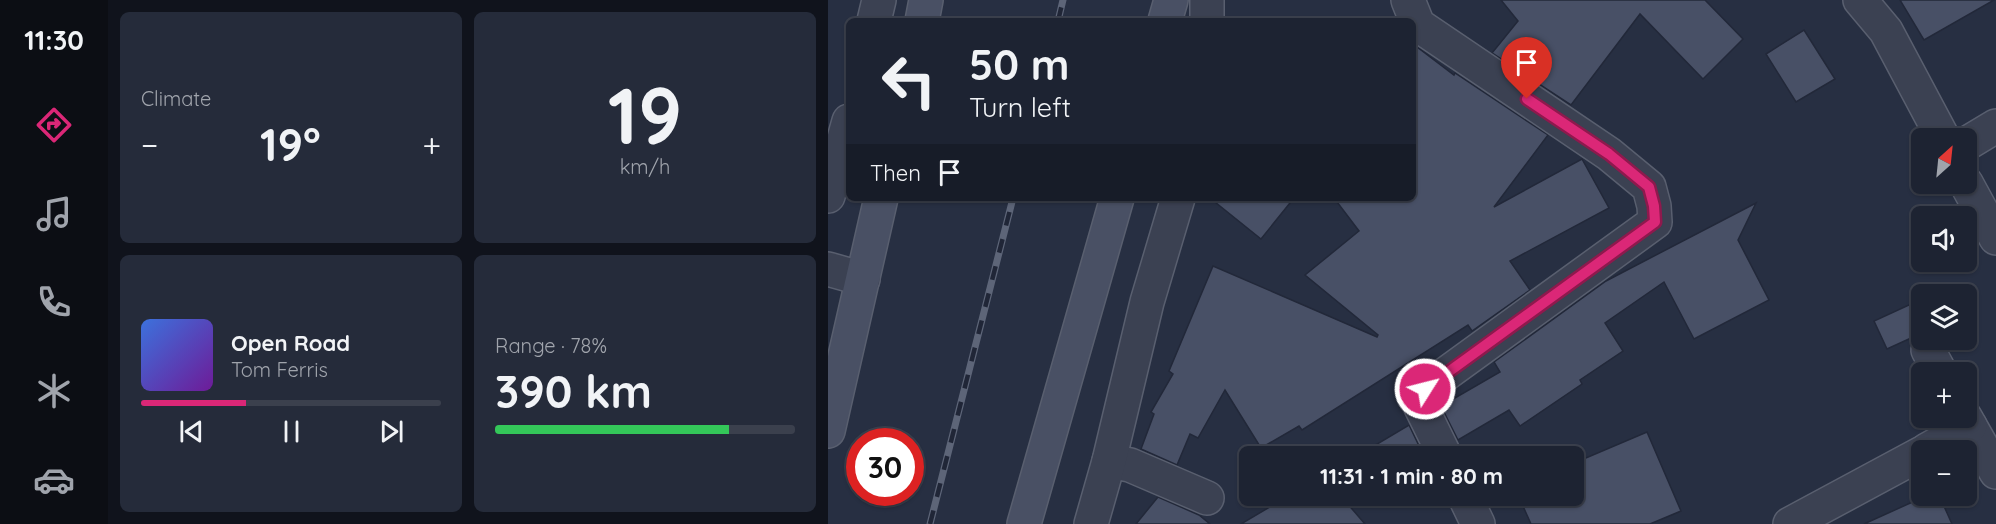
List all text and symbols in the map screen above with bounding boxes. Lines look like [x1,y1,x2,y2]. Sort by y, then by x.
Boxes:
text: 11:30 [24,23,84,57]
pin [1501,37,1552,99]
text: 50 m [969,38,1069,91]
icon: left [870,42,948,120]
icon: arrive [1510,46,1543,79]
text: 19 [608,66,682,164]
text: Climate [141,86,211,111]
text: Turn left [969,90,1071,124]
icon: directions [33,104,75,146]
text: 19° [260,116,321,172]
text: − [141,124,158,165]
text: + [422,124,441,165]
north arrow [1911,128,1977,194]
map controls [1911,128,1977,506]
text: km/h [620,154,670,179]
icon: arrive [933,156,966,189]
text: Then [870,159,921,187]
icon: music [33,193,75,235]
button: sound [1911,206,1977,272]
icon: phone [33,281,75,323]
button: layers [1911,284,1977,350]
text: Open Road [231,329,350,357]
text: Range · 78% [495,333,607,358]
text: Tom Ferris [231,357,328,382]
position arrow [1393,357,1457,421]
button: + [1911,362,1977,428]
text: 390 km [495,363,652,419]
icon: climate [33,370,75,412]
icon: previous [175,415,208,448]
icon: pause [275,415,308,448]
icon: next [375,415,408,448]
speed limit sign: 30 [846,428,924,506]
button: − [1911,440,1977,506]
icon: car [33,459,75,501]
text: 11:31 · 1 min · 80 m [1320,462,1503,490]

